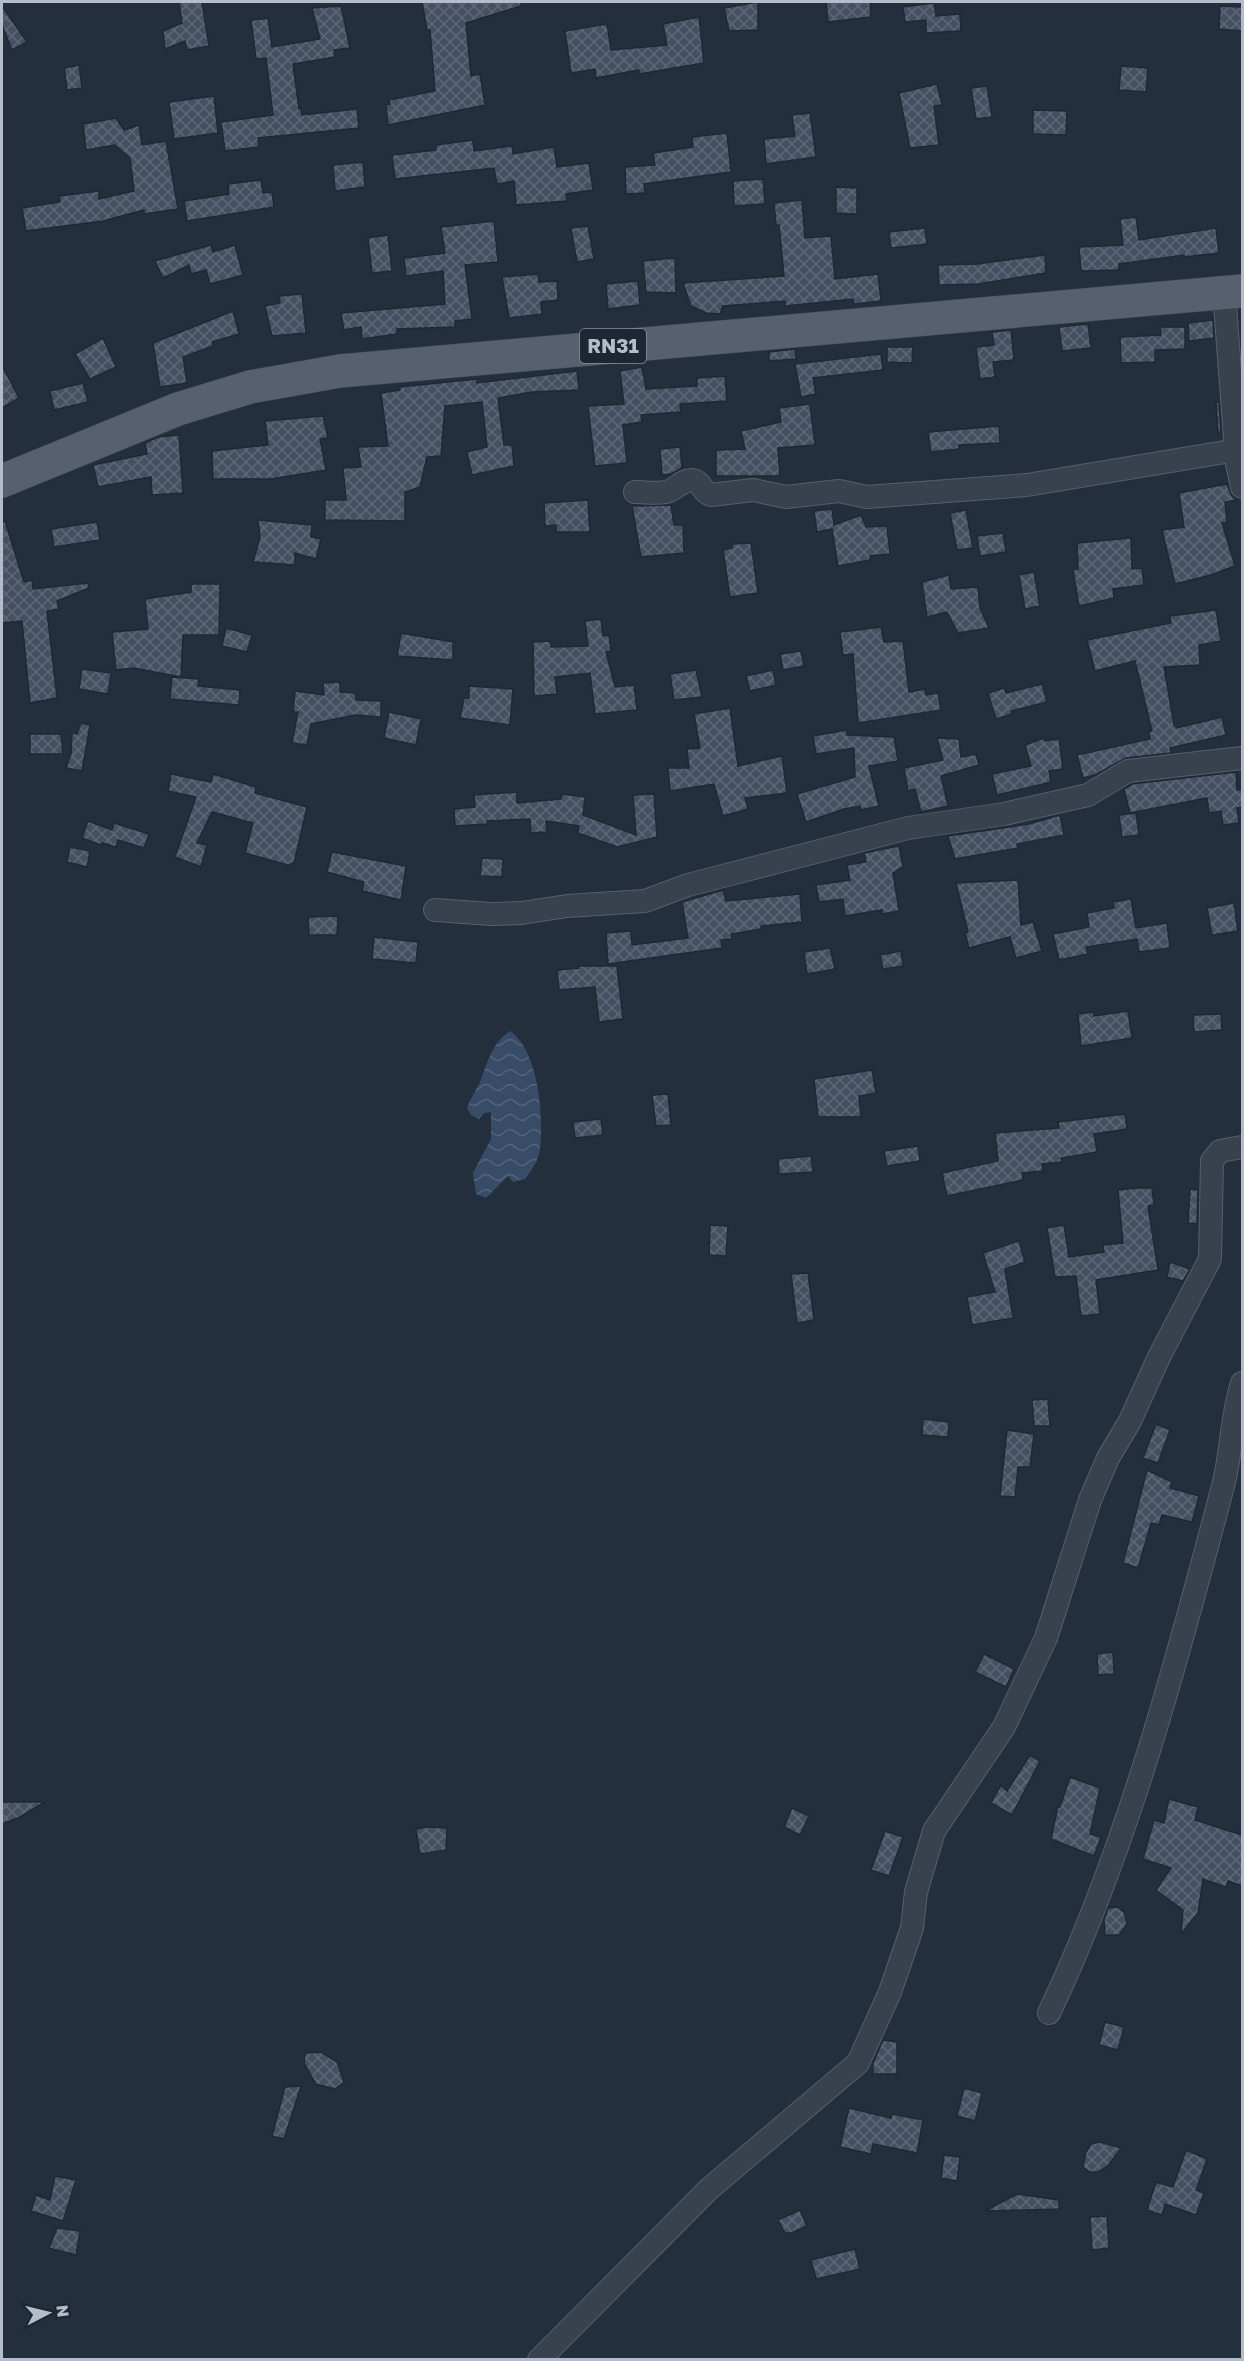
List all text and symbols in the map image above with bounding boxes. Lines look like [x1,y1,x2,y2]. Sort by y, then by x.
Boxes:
road number: RN31 [580,329,646,363]
north arrow [18,2283,78,2343]
text: N [52,2304,74,2318]

